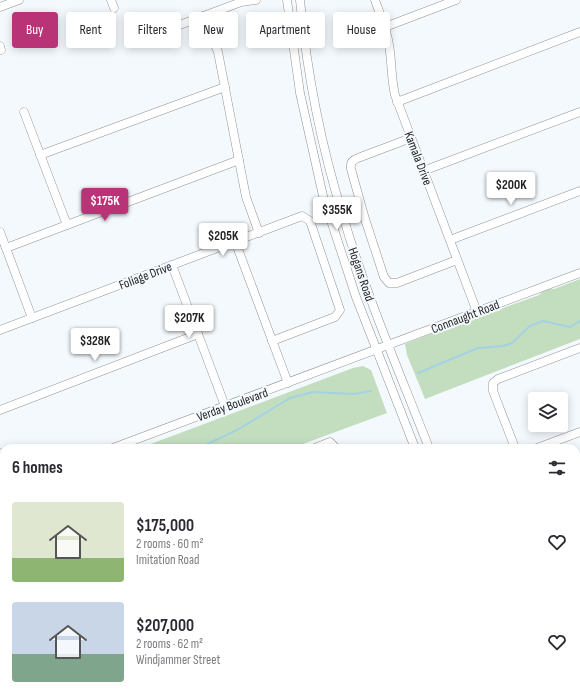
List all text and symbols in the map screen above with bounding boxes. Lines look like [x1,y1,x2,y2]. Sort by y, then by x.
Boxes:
chip: Buy [12,12,58,48]
chip: Rent [66,12,116,48]
chip: Filters [124,12,181,48]
chip: New [189,12,238,48]
chip: Apartment [246,12,325,48]
chip: House [333,12,390,48]
street label: Kamala Drive [400,129,436,188]
pin: $200K [483,172,539,206]
text: $200K [495,177,527,193]
pin: $175K [77,188,133,222]
text: $175K [90,193,120,209]
pin: $355K [309,197,365,231]
text: $355K [322,202,352,218]
pin: $205K [195,223,251,257]
text: $205K [208,228,238,244]
street label: Hogans Road [344,245,378,303]
street label: Foliage Drive [117,259,174,293]
street label: Connaught Road [429,297,502,337]
pin: $207K [161,305,217,339]
text: $207K [174,310,204,326]
pin: $328K [67,328,123,362]
text: $328K [80,333,110,349]
street label: Verday Boulevard [195,385,270,425]
map controls [528,392,568,432]
button: layers [528,392,568,432]
icon: filters [546,457,568,479]
text: 6 homes [12,458,63,478]
text: $175,000 [136,516,194,536]
icon: home [44,518,92,566]
icon: heart [546,531,568,553]
text: 2 rooms · 60 m² [136,536,203,552]
text: Imitation Road [136,552,199,568]
text: $207,000 [136,616,194,636]
icon: home [44,618,92,666]
icon: heart [546,631,568,653]
text: 2 rooms · 62 m² [136,636,203,652]
text: Windjammer Street [136,652,220,668]

